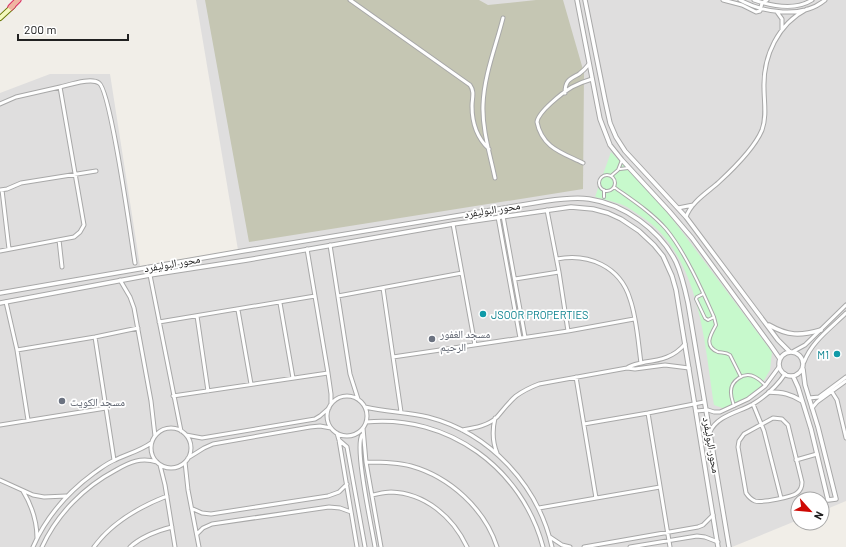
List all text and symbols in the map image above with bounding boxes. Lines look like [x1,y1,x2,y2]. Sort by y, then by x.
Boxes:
scale bar [18,16,128,42]
text: 200 m [24,22,56,36]
street label: محور البوليفرد [463,198,521,220]
street label: محور البوليفرد [143,252,201,275]
place label: JSOOR PROPERTIES [491,308,589,321]
marker: JSOOR PROPERTIES [478,309,488,319]
place label: مسجد الغفور الرحيم [439,327,490,355]
marker: مسجد الغفور الرحيم [427,334,437,344]
place label: M1 [817,348,829,361]
marker: M1 [832,349,842,359]
place label: مسجد الكويت [70,395,125,408]
marker: مسجد الكويت [57,396,67,406]
street label: محور البوليفرد [700,416,723,474]
north arrow [790,491,830,531]
text: N [812,510,827,522]

